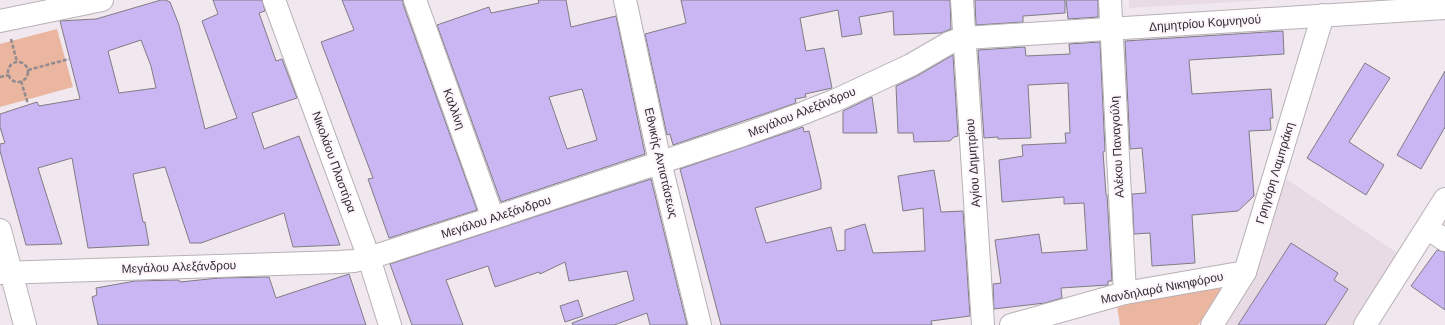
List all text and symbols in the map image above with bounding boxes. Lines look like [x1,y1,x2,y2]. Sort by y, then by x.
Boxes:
street label: Δημητρίου Κομνηνού [1148,11,1262,35]
street label: Μεγάλου Αλεξάνδρου [746,83,858,141]
street label: Καλλίνη [439,86,469,132]
street label: Αλέκου Παναγούλη [1106,96,1128,198]
street label: Εθνικής Αντιστάσεως [640,106,682,220]
street label: Νικολάου Πλαστήρα [308,109,360,215]
street label: Αγίου Δημητρίου [962,118,984,208]
street label: Γρηγόρη Λαμπράκη [1252,120,1298,226]
street label: Μεγάλου Αλεξάνδρου [439,192,553,242]
street label: Μεγάλου Αλεξάνδρου [121,257,237,277]
street label: Μανδηλαρά Νικηφόρου [1099,268,1225,308]

